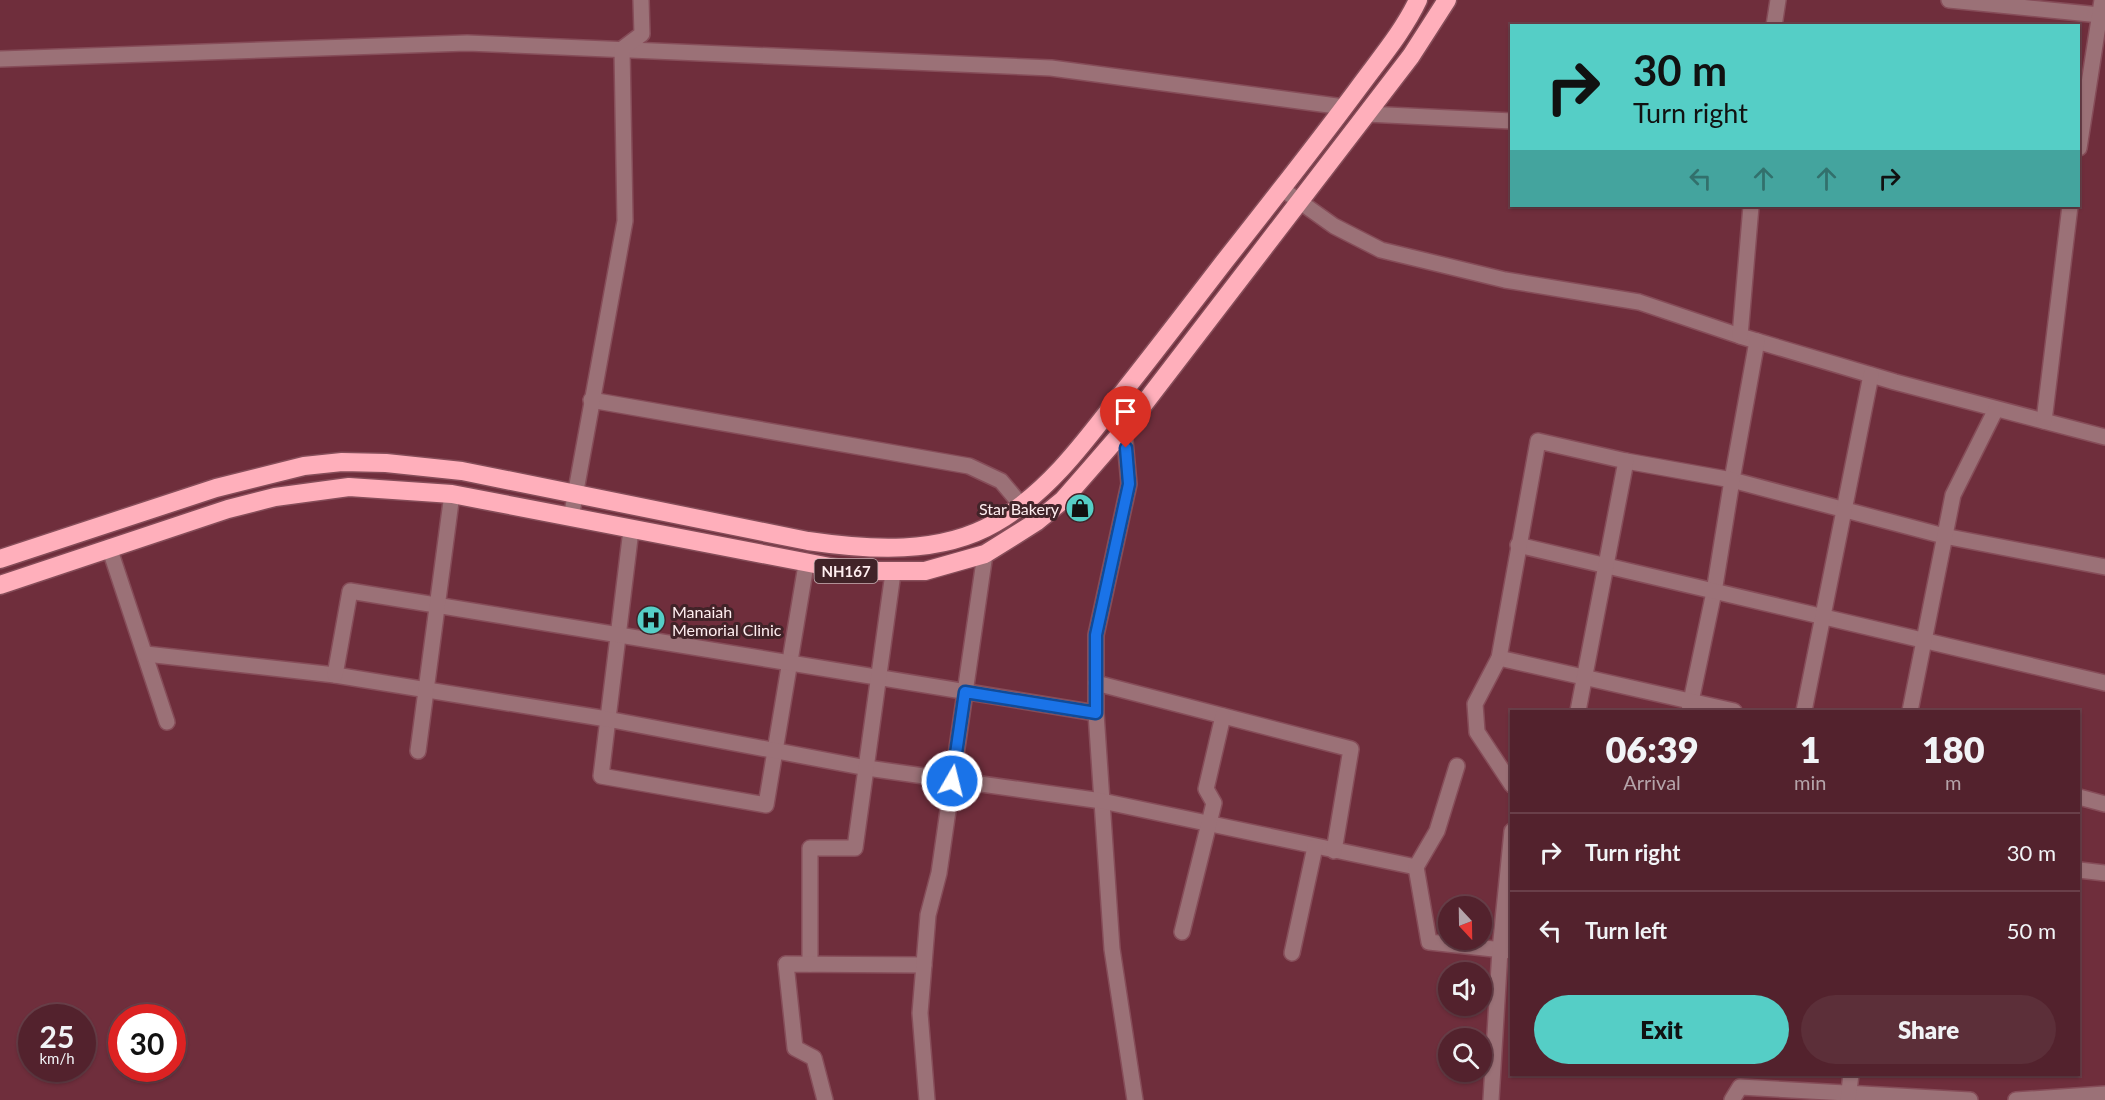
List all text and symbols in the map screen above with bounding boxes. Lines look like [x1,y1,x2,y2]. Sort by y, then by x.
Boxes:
text: 30 m [1633,45,1727,95]
icon: right [1534,48,1612,126]
text: Turn right [1633,96,1748,129]
icon: left [1684,162,1717,195]
icon: ahead [1747,162,1780,195]
icon: ahead [1810,162,1843,195]
icon: right [1873,162,1906,195]
pin [1100,386,1151,448]
icon: arrive [1109,395,1142,428]
shop icon: Star Bakery [1064,492,1096,524]
place label: Star Bakery [979,499,1060,518]
road number: NH167 [814,559,878,583]
place label: Manaiah Memorial Clinic [672,602,782,639]
hospital icon: Manaiah Memorial Clinic [635,604,667,636]
text: 06:39 [1605,727,1699,771]
text: 1 [1800,727,1821,771]
text: 180 [1922,727,1985,771]
position arrow [920,749,984,813]
text: Arrival [1623,770,1681,794]
text: min [1794,770,1826,794]
text: m [1945,770,1961,794]
icon: right [1534,836,1567,869]
text: Turn right [1585,839,1680,866]
text: 30 m [2007,839,2056,866]
north arrow [1438,896,1492,950]
map controls [1438,896,1492,1082]
icon: left [1534,914,1567,947]
text: Turn left [1585,917,1667,944]
text: 50 m [2007,917,2056,944]
button: sound [1438,962,1492,1016]
button: Exit [1534,995,1789,1064]
button: Share [1801,995,2056,1064]
speed limit sign: 30 [108,1004,186,1082]
text: 25 [40,1018,74,1054]
button: search [1438,1028,1492,1082]
text: km/h [39,1049,75,1067]

